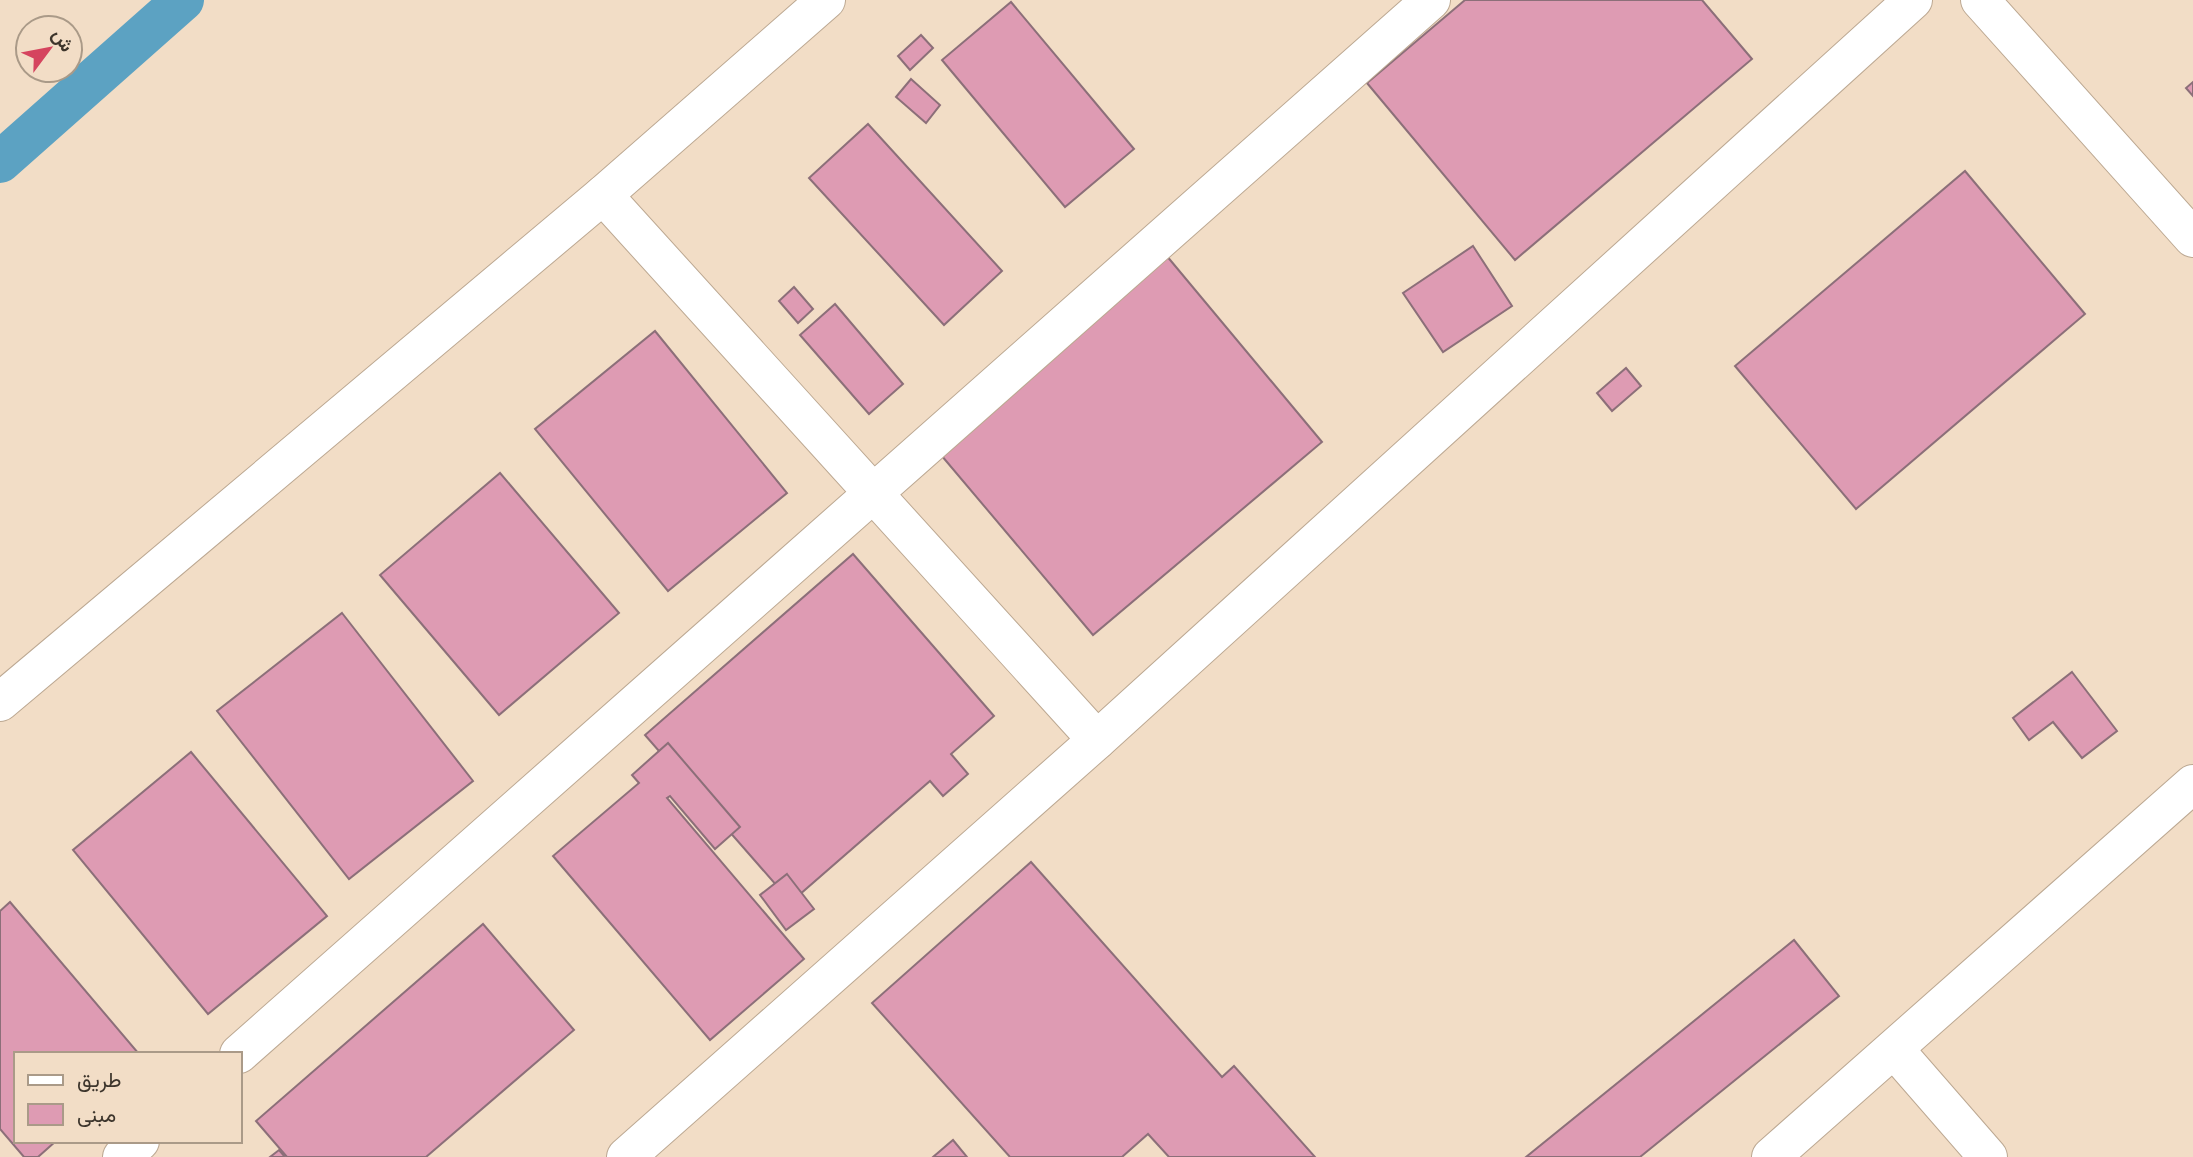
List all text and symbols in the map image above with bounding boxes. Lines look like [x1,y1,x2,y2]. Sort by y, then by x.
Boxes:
north arrow [14,14,84,84]
text: ش [47,24,80,56]
legend [14,1052,242,1143]
text: طريق [77,1066,122,1093]
text: مبنى [77,1101,116,1127]

